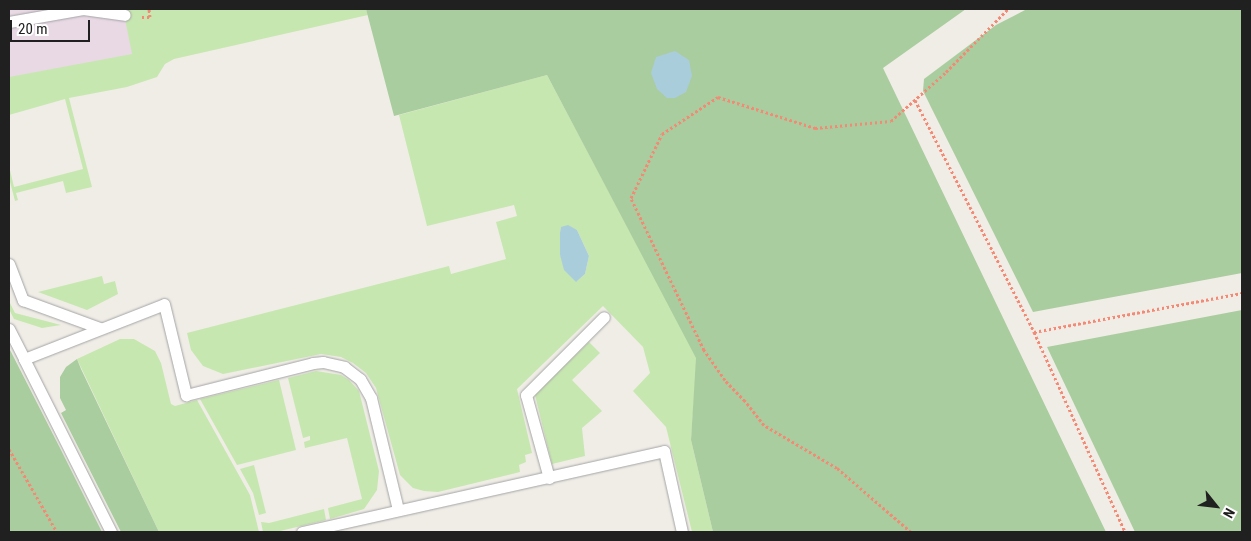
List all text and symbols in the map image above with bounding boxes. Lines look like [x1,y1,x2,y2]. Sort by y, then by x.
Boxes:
scale bar [12,10,92,42]
text: 20 m [18,20,48,38]
north arrow [1191,481,1241,531]
text: N [1220,506,1238,521]

